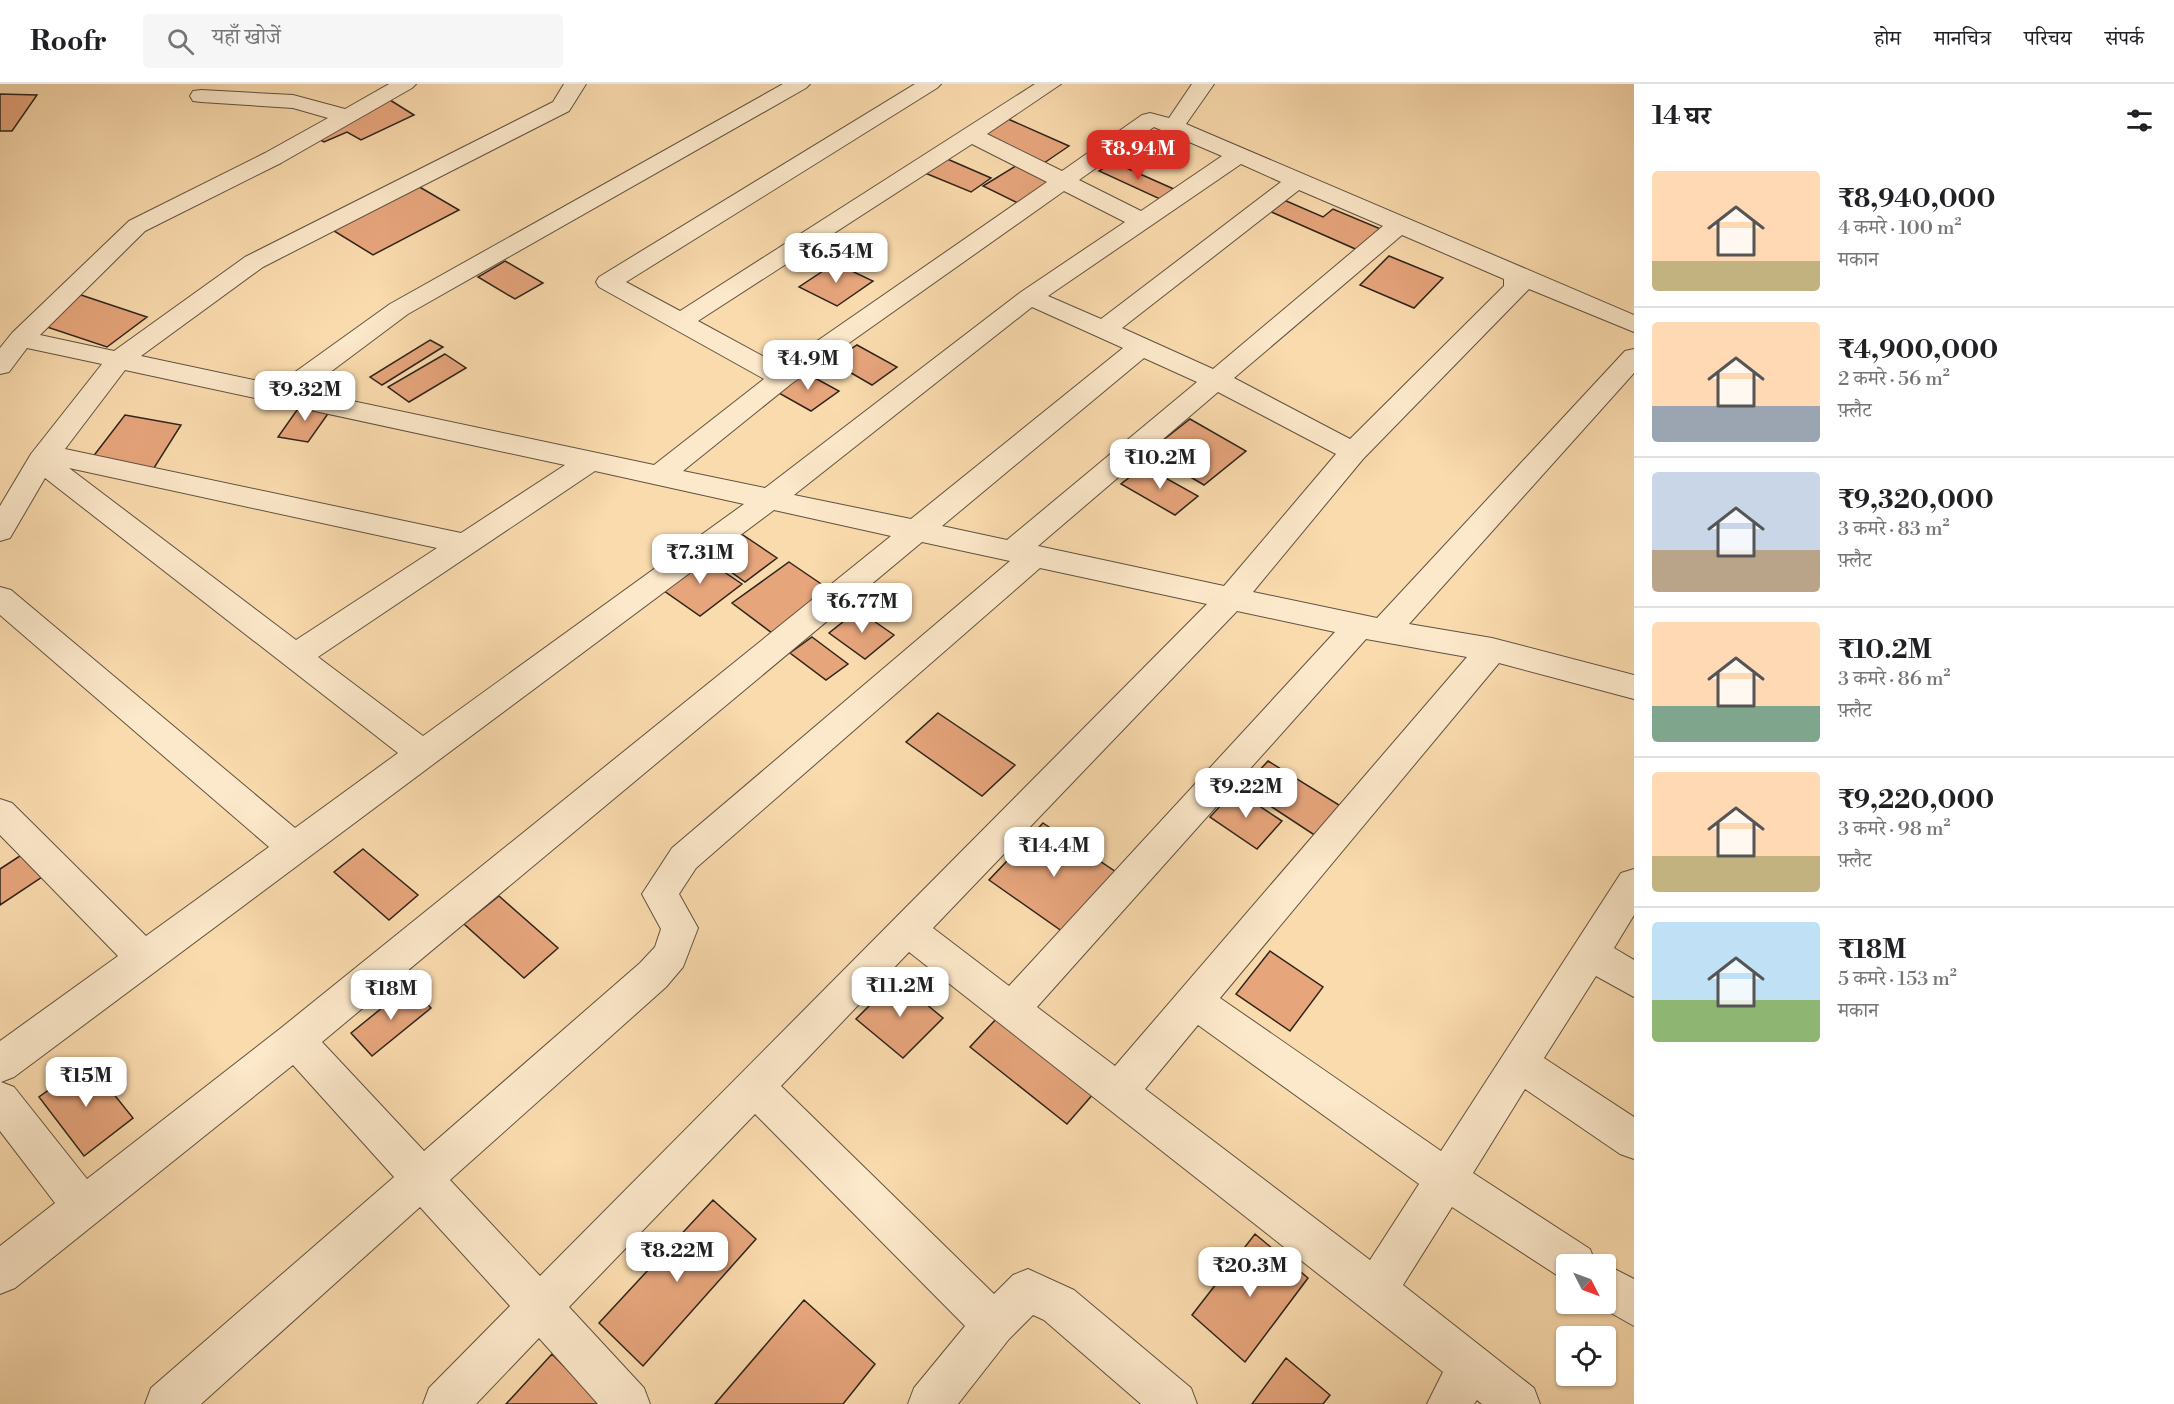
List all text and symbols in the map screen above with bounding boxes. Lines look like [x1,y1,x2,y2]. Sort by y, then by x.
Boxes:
search box [143,14,563,68]
text: Roofr [30,24,107,59]
text: यहाँ खोजें [212,24,281,51]
icon: search [164,25,197,58]
text: होम [1874,26,1901,52]
text: मानचित्र [1934,26,1991,52]
text: परिचय [2024,26,2072,52]
text: संपर्क [2105,26,2144,52]
text: 14 घर [1652,100,1711,132]
icon: filters [2123,104,2156,137]
pin: ₹8.94M [1089,130,1187,181]
text: ₹8.94M [1101,137,1175,162]
text: ₹8,940,000 [1838,183,1995,215]
icon: home [1700,195,1772,267]
text: 4 कमरे · 100 m² [1838,216,1962,241]
pin: ₹6.54M [787,233,885,284]
text: ₹6.54M [799,240,873,265]
text: मकान [1838,248,1879,273]
text: ₹4,900,000 [1838,334,1998,366]
pin: ₹4.9M [766,340,850,391]
icon: home [1700,346,1772,418]
text: ₹4.9M [777,347,839,372]
text: 2 कमरे · 56 m² [1838,367,1950,392]
pin: ₹9.32M [256,371,354,422]
text: ₹9.32M [268,378,342,403]
text: फ़्लैट [1838,399,1871,424]
pin: ₹10.2M [1111,439,1209,490]
text: ₹10.2M [1124,446,1196,471]
text: ₹9,320,000 [1838,484,1994,516]
icon: home [1700,496,1772,568]
text: 3 कमरे · 83 m² [1838,517,1949,542]
pin: ₹7.31M [651,534,749,585]
text: ₹7.31M [666,541,734,566]
text: फ़्लैट [1838,549,1871,574]
pin: ₹6.77M [813,583,911,634]
text: ₹6.77M [826,590,898,615]
text: ₹10.2M [1838,634,1932,666]
icon: home [1700,646,1772,718]
text: 3 कमरे · 86 m² [1838,667,1951,692]
text: फ़्लैट [1838,699,1871,724]
pin: ₹9.22M [1197,768,1295,819]
text: ₹9.22M [1209,775,1283,800]
text: ₹9,220,000 [1838,784,1994,816]
icon: home [1700,796,1772,868]
text: 3 कमरे · 98 m² [1838,817,1951,842]
pin: ₹14.4M [1005,827,1103,878]
text: ₹14.4M [1018,834,1090,859]
text: फ़्लैट [1838,849,1871,874]
text: ₹18M [1838,934,1906,966]
icon: home [1700,946,1772,1018]
pin: ₹11.2M [851,967,949,1018]
text: 5 कमरे · 153 m² [1838,967,1957,992]
pin: ₹18M [355,970,427,1021]
text: ₹11.2M [866,974,934,999]
text: ₹18M [365,977,417,1002]
text: मकान [1838,999,1879,1024]
pin: ₹15M [50,1057,122,1108]
text: ₹15M [60,1064,112,1089]
pin: ₹8.22M [628,1232,726,1283]
text: ₹8.22M [640,1239,714,1264]
pin: ₹20.3M [1201,1247,1299,1298]
text: ₹20.3M [1212,1254,1288,1279]
north arrow [1556,1254,1616,1314]
map controls [1556,1254,1616,1386]
button: locate [1556,1326,1616,1386]

